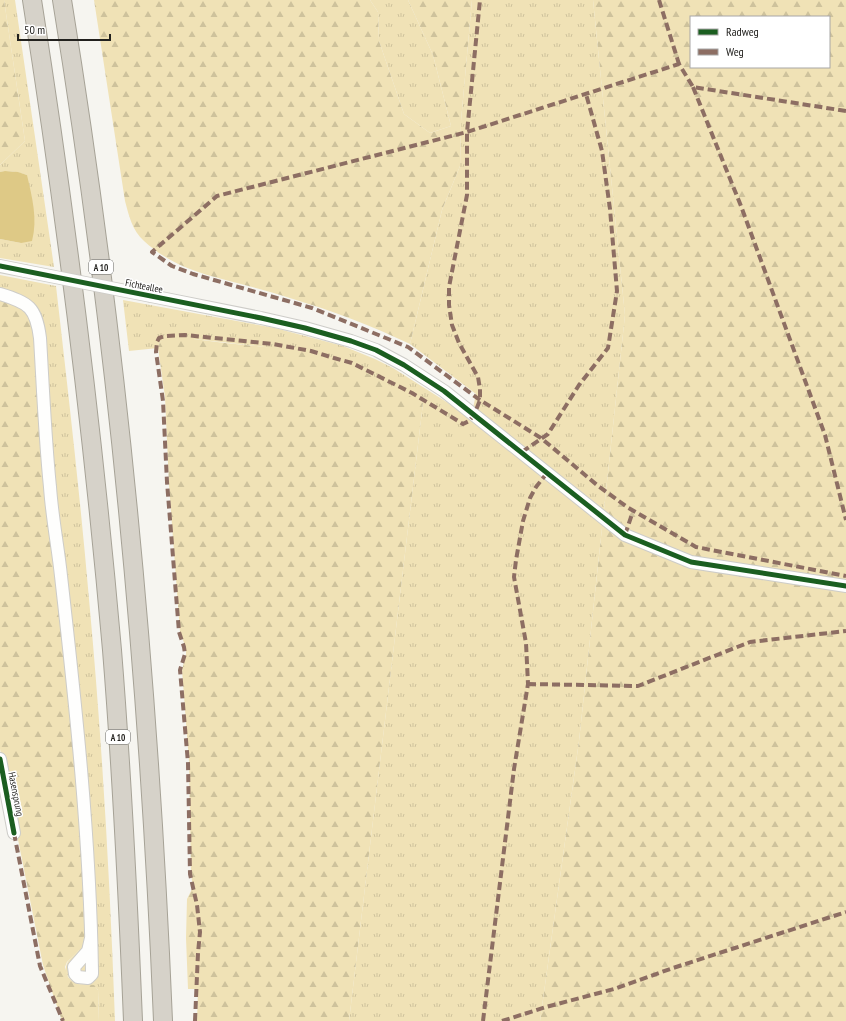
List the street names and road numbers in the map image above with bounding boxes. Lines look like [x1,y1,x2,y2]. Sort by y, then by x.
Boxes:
road number: A 10 [89,260,113,274]
street label: Fichteallee [124,276,164,296]
road number: A 10 [106,730,130,744]
street label: Hasensprung [5,771,27,817]

